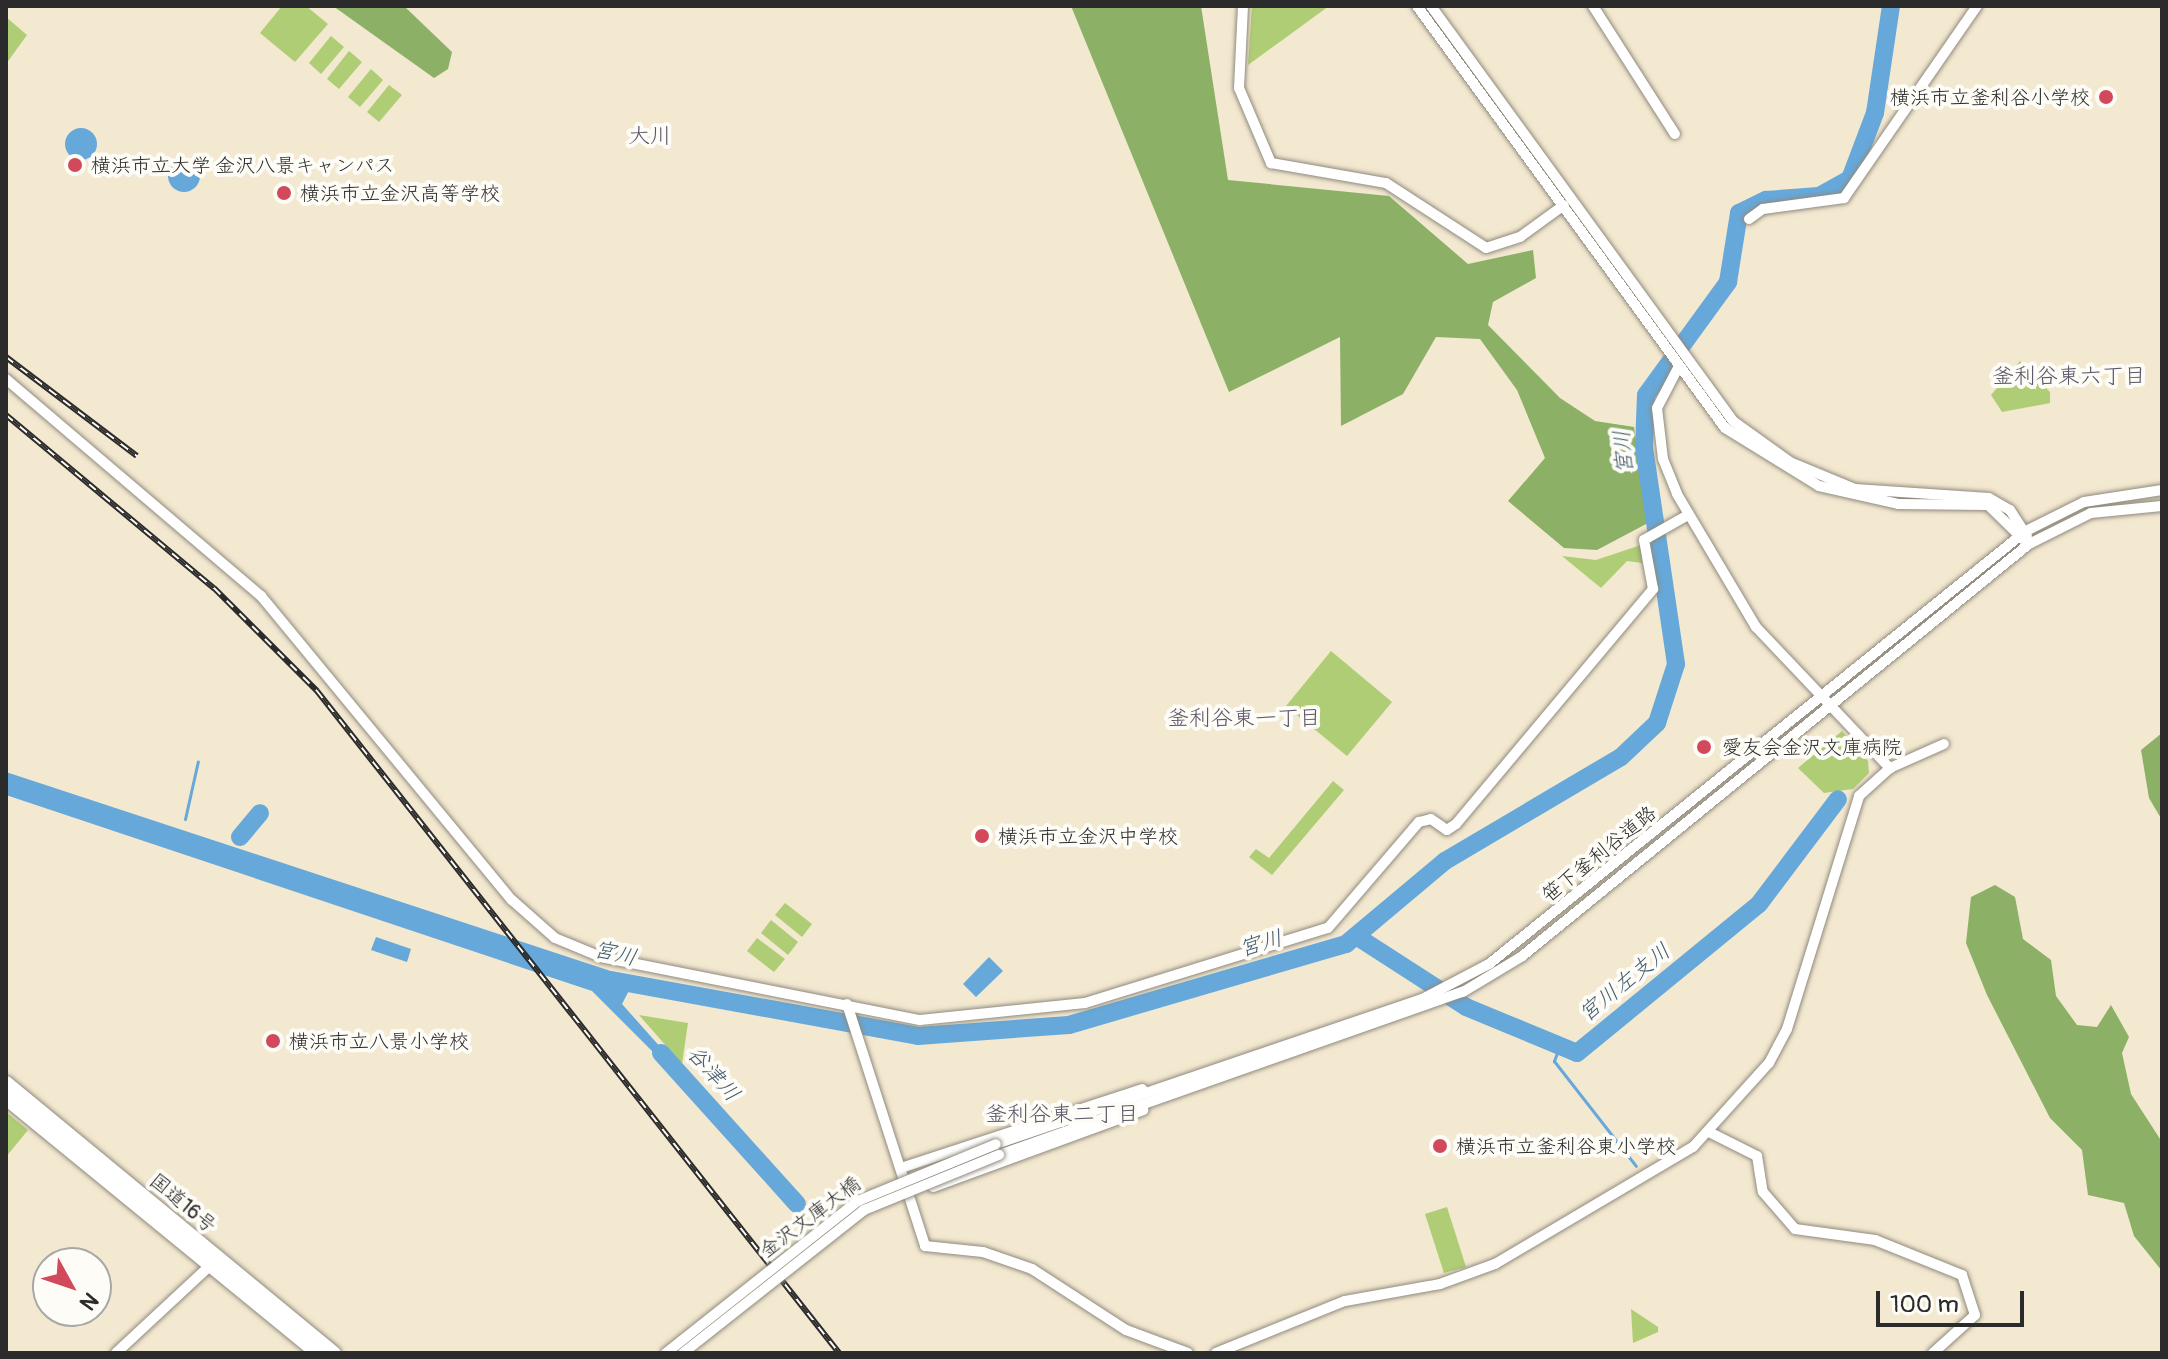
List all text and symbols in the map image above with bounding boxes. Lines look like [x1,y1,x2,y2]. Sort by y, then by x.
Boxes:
place label: 横浜市立釜利谷小学校 [1890,85,2090,109]
marker: 横浜市立釜利谷小学校 [2097,88,2115,106]
district label: 大川 [628,124,672,150]
place label: 横浜市立大学 金沢八景キャンパス [91,153,395,177]
marker: 横浜市立大学 金沢八景キャンパス [66,156,84,174]
place label: 横浜市立金沢高等学校 [300,181,500,205]
marker: 横浜市立金沢高等学校 [275,184,293,202]
district label: 釜利谷東六丁目 [1992,364,2146,390]
water label: 宮川 [1609,429,1639,475]
district label: 釜利谷東一丁目 [1167,706,1321,732]
place label: 愛友会金沢文庫病院 [1722,735,1902,759]
marker: 愛友会金沢文庫病院 [1693,736,1715,758]
street label: 笹下釜利谷道路 [1537,801,1661,907]
place label: 横浜市立金沢中学校 [998,824,1178,848]
marker: 横浜市立金沢中学校 [973,827,991,845]
water label: 宮川 [1236,925,1286,963]
water label: 宮川 [591,936,639,972]
water label: 宮川左支川 [1574,938,1676,1028]
place label: 横浜市立八景小学校 [289,1029,469,1053]
marker: 横浜市立八景小学校 [264,1032,282,1050]
water label: 谷津川 [681,1041,745,1107]
district label: 釜利谷東二丁目 [985,1102,1139,1128]
place label: 横浜市立釜利谷東小学校 [1456,1134,1676,1158]
marker: 横浜市立釜利谷東小学校 [1431,1137,1449,1155]
street label: 国道16号 [145,1168,221,1238]
street label: 金沢文庫大橋 [755,1171,865,1263]
north arrow [32,1247,112,1327]
scale bar [1880,1275,2028,1325]
text: N [73,1286,104,1316]
text: 100 m [1890,1290,1959,1319]

